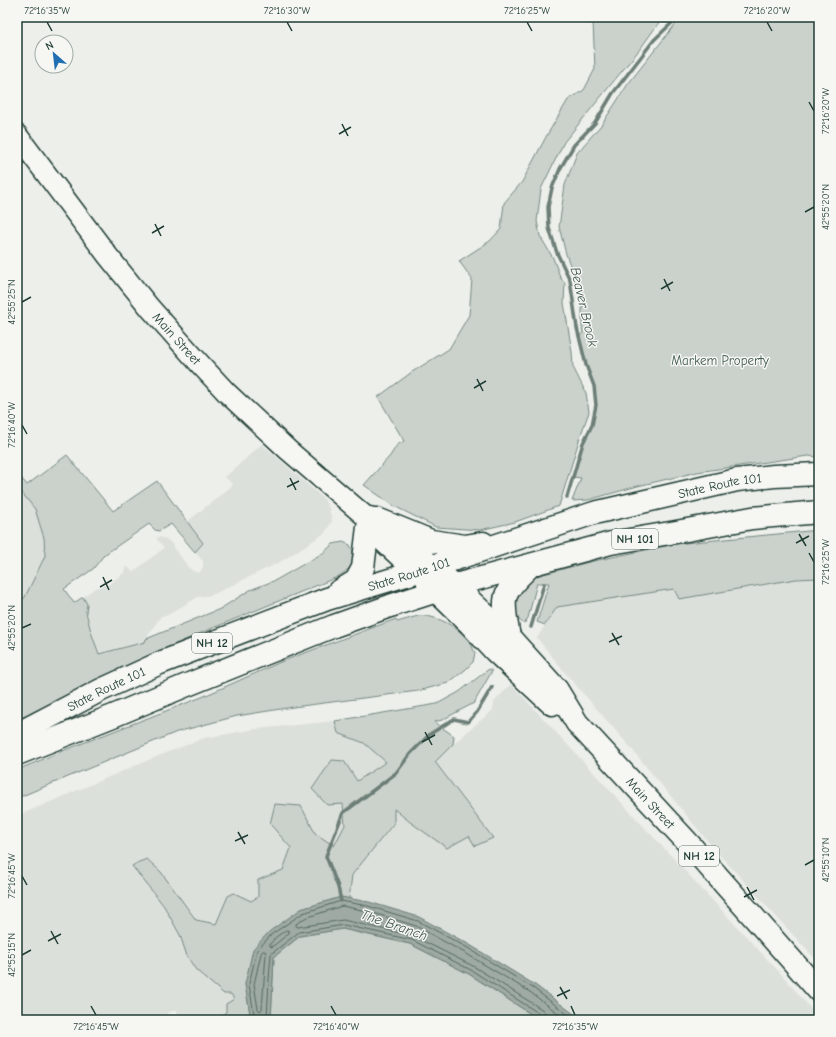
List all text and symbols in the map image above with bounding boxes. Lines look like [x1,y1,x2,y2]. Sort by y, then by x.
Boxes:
text: 72°16'35"W [24,5,70,17]
text: 72°16'30"W [264,5,310,17]
text: 72°16'25"W [504,5,550,17]
text: 72°16'20"W [744,5,791,17]
north arrow [34,34,74,74]
text: N [43,38,56,53]
text: 72°16'20"W [820,87,832,134]
text: 42°55'20"N [820,184,832,230]
water label: Beaver Brook [567,265,601,349]
text: 42°55'25"N [6,279,18,325]
street label: Main Street [150,309,205,368]
park label: Markem Property [671,353,769,368]
text: 72°16'40"W [6,402,18,448]
street label: State Route 101 [677,470,762,501]
road number: NH 101 [612,529,658,549]
text: 72°16'25"W [820,539,832,585]
street label: State Route 101 [366,554,452,594]
text: 42°55'20"N [6,605,18,651]
road number: NH 12 [192,633,232,653]
street label: State Route 101 [64,663,147,714]
street label: Main Street [623,774,679,832]
text: 42°55'10"N [820,838,832,882]
road number: NH 12 [679,846,719,866]
text: 72°16'45"W [6,853,18,899]
water label: The Branch [358,906,430,944]
text: 42°55'15"N [6,933,18,977]
text: 72°16'45"W [73,1021,119,1033]
text: 72°16'40"W [313,1021,359,1033]
text: 72°16'35"W [552,1021,598,1033]

